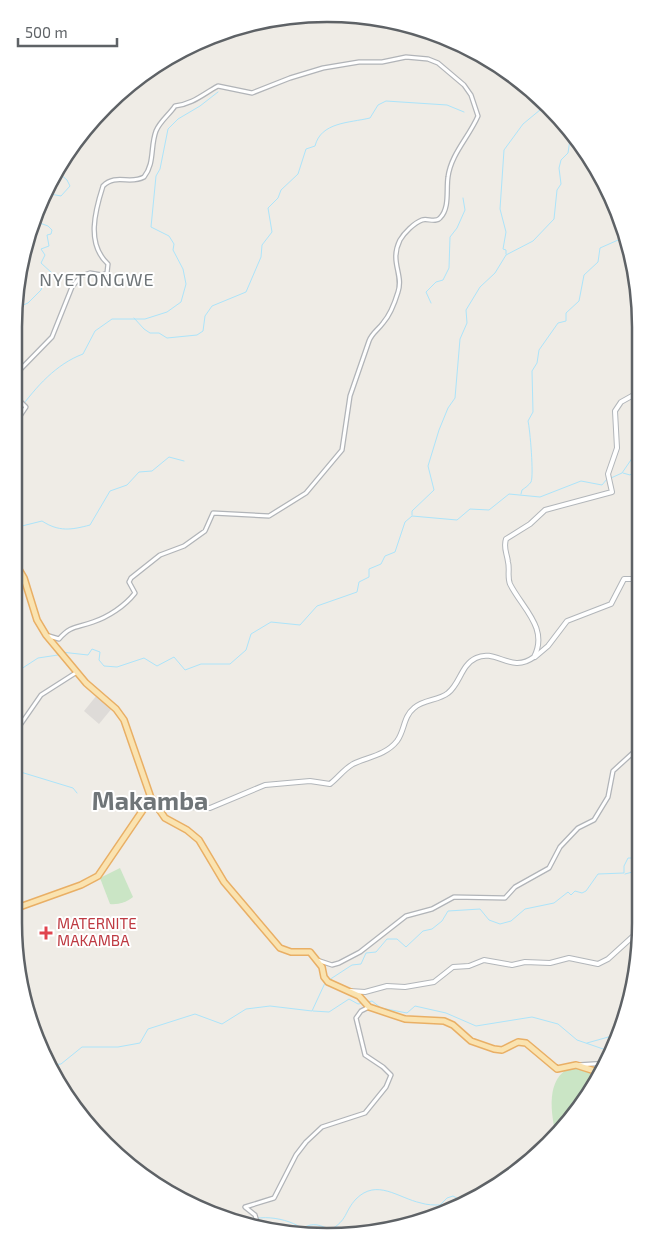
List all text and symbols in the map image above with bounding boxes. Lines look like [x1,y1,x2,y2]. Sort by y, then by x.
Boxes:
scale bar [18,15,116,47]
text: 500 m [25,23,68,41]
district label: NYETONGWE [39,268,155,290]
district label: Makamba [92,785,208,815]
place label: MATERNITE MAKAMBA [57,914,137,949]
marker: MATERNITE MAKAMBA [39,926,53,940]

